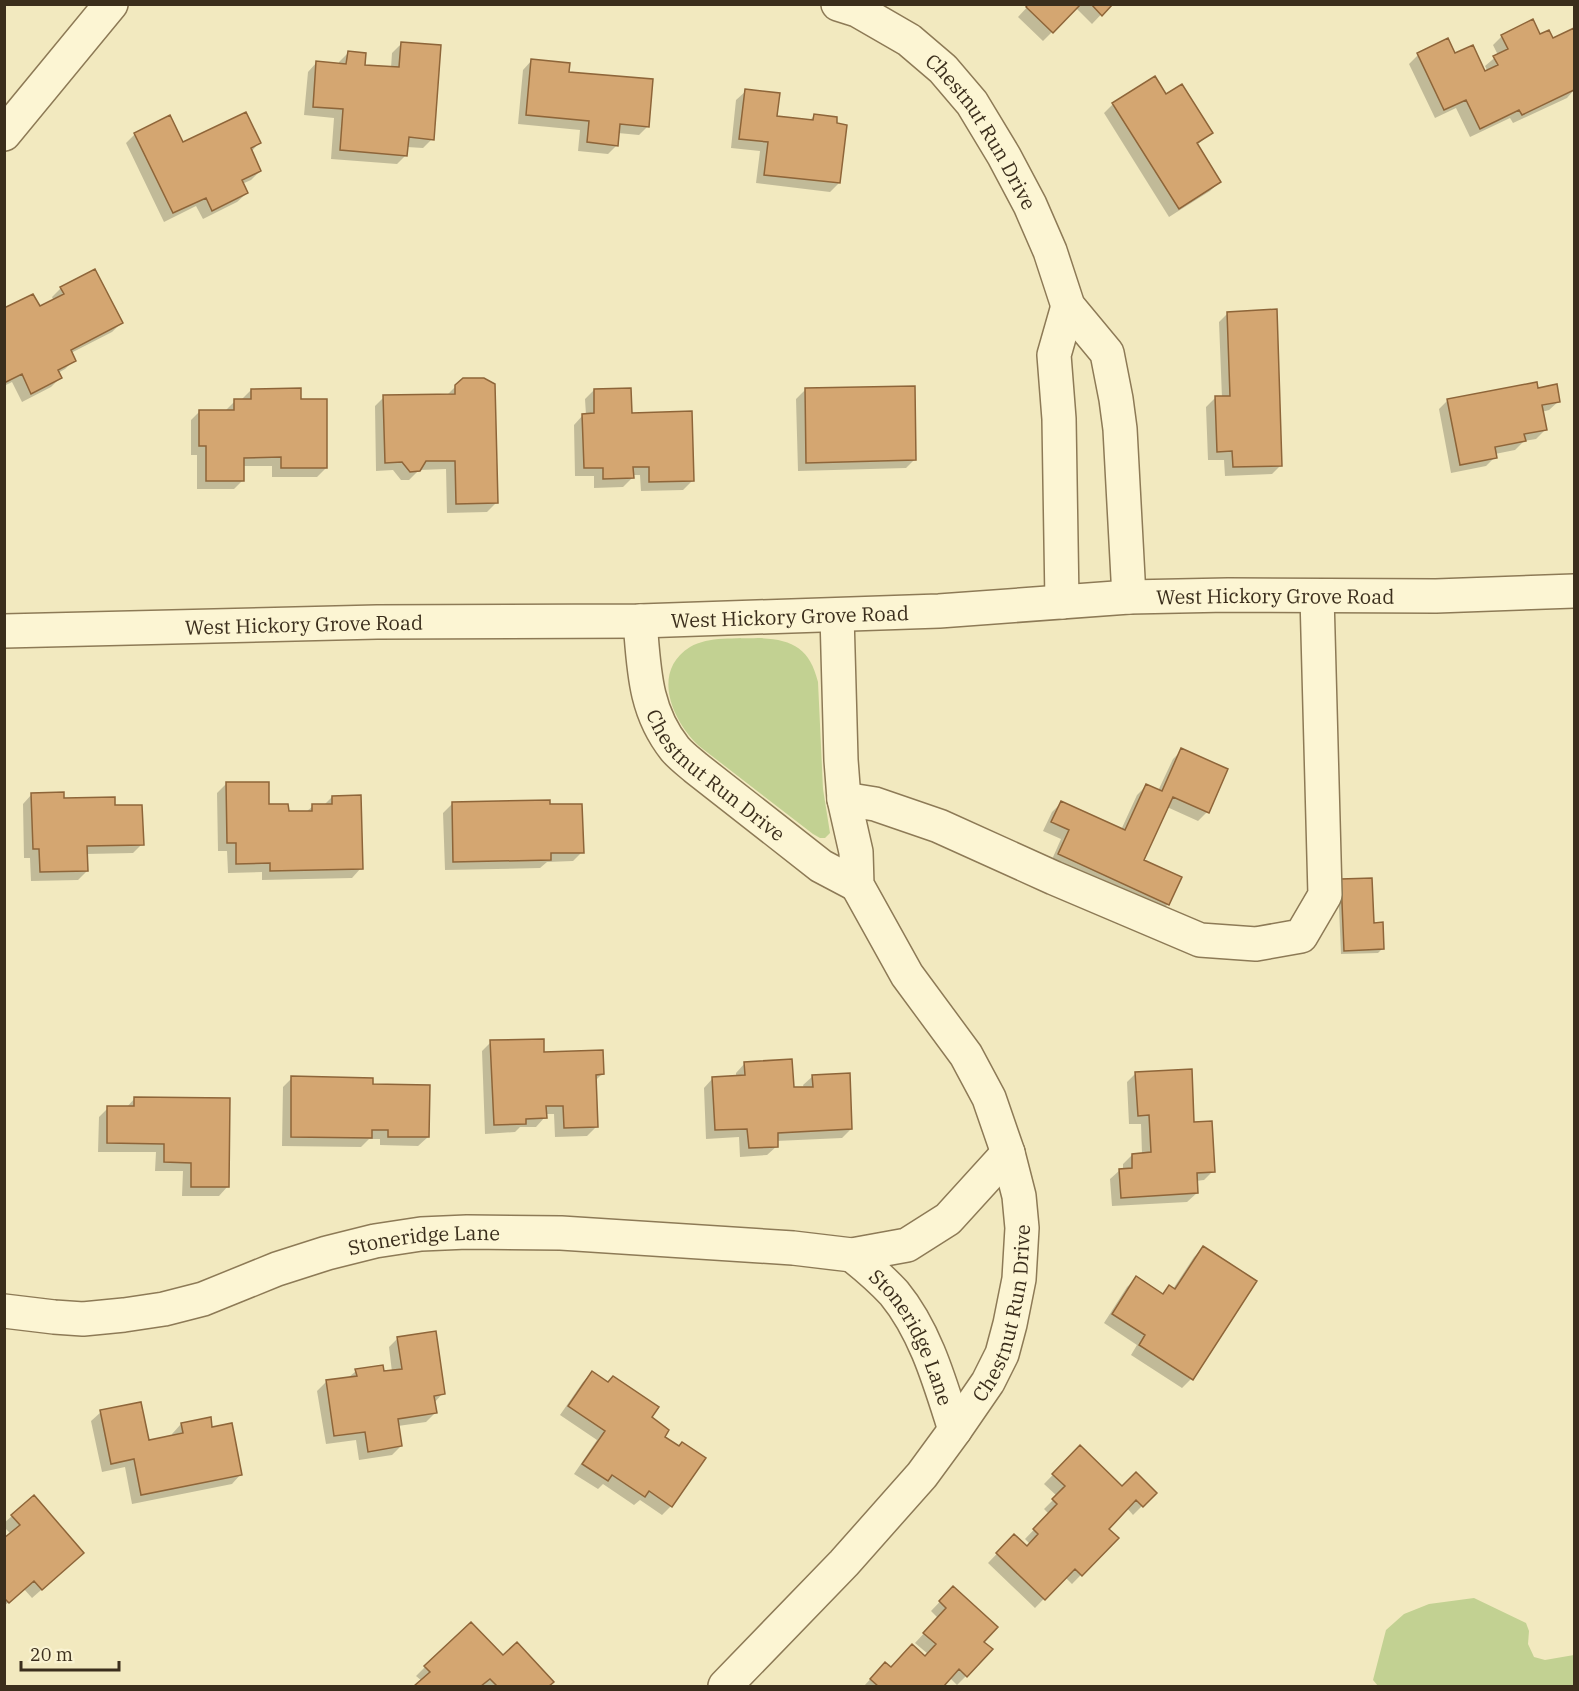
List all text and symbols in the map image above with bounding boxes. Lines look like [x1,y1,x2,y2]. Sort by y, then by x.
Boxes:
street label: Chestnut Run Drive [920,47,1043,214]
street label: West Hickory Grove Road [1156,581,1394,610]
street label: West Hickory Grove Road [670,599,909,633]
street label: West Hickory Grove Road [184,608,423,640]
street label: Chestnut Run Drive [641,705,791,847]
street label: Stoneridge Lane [345,1218,500,1261]
street label: Chestnut Run Drive [965,1224,1036,1407]
street label: Stoneridge Lane [864,1263,960,1409]
scale bar [21,1634,118,1672]
text: 20 m [30,1643,73,1666]

